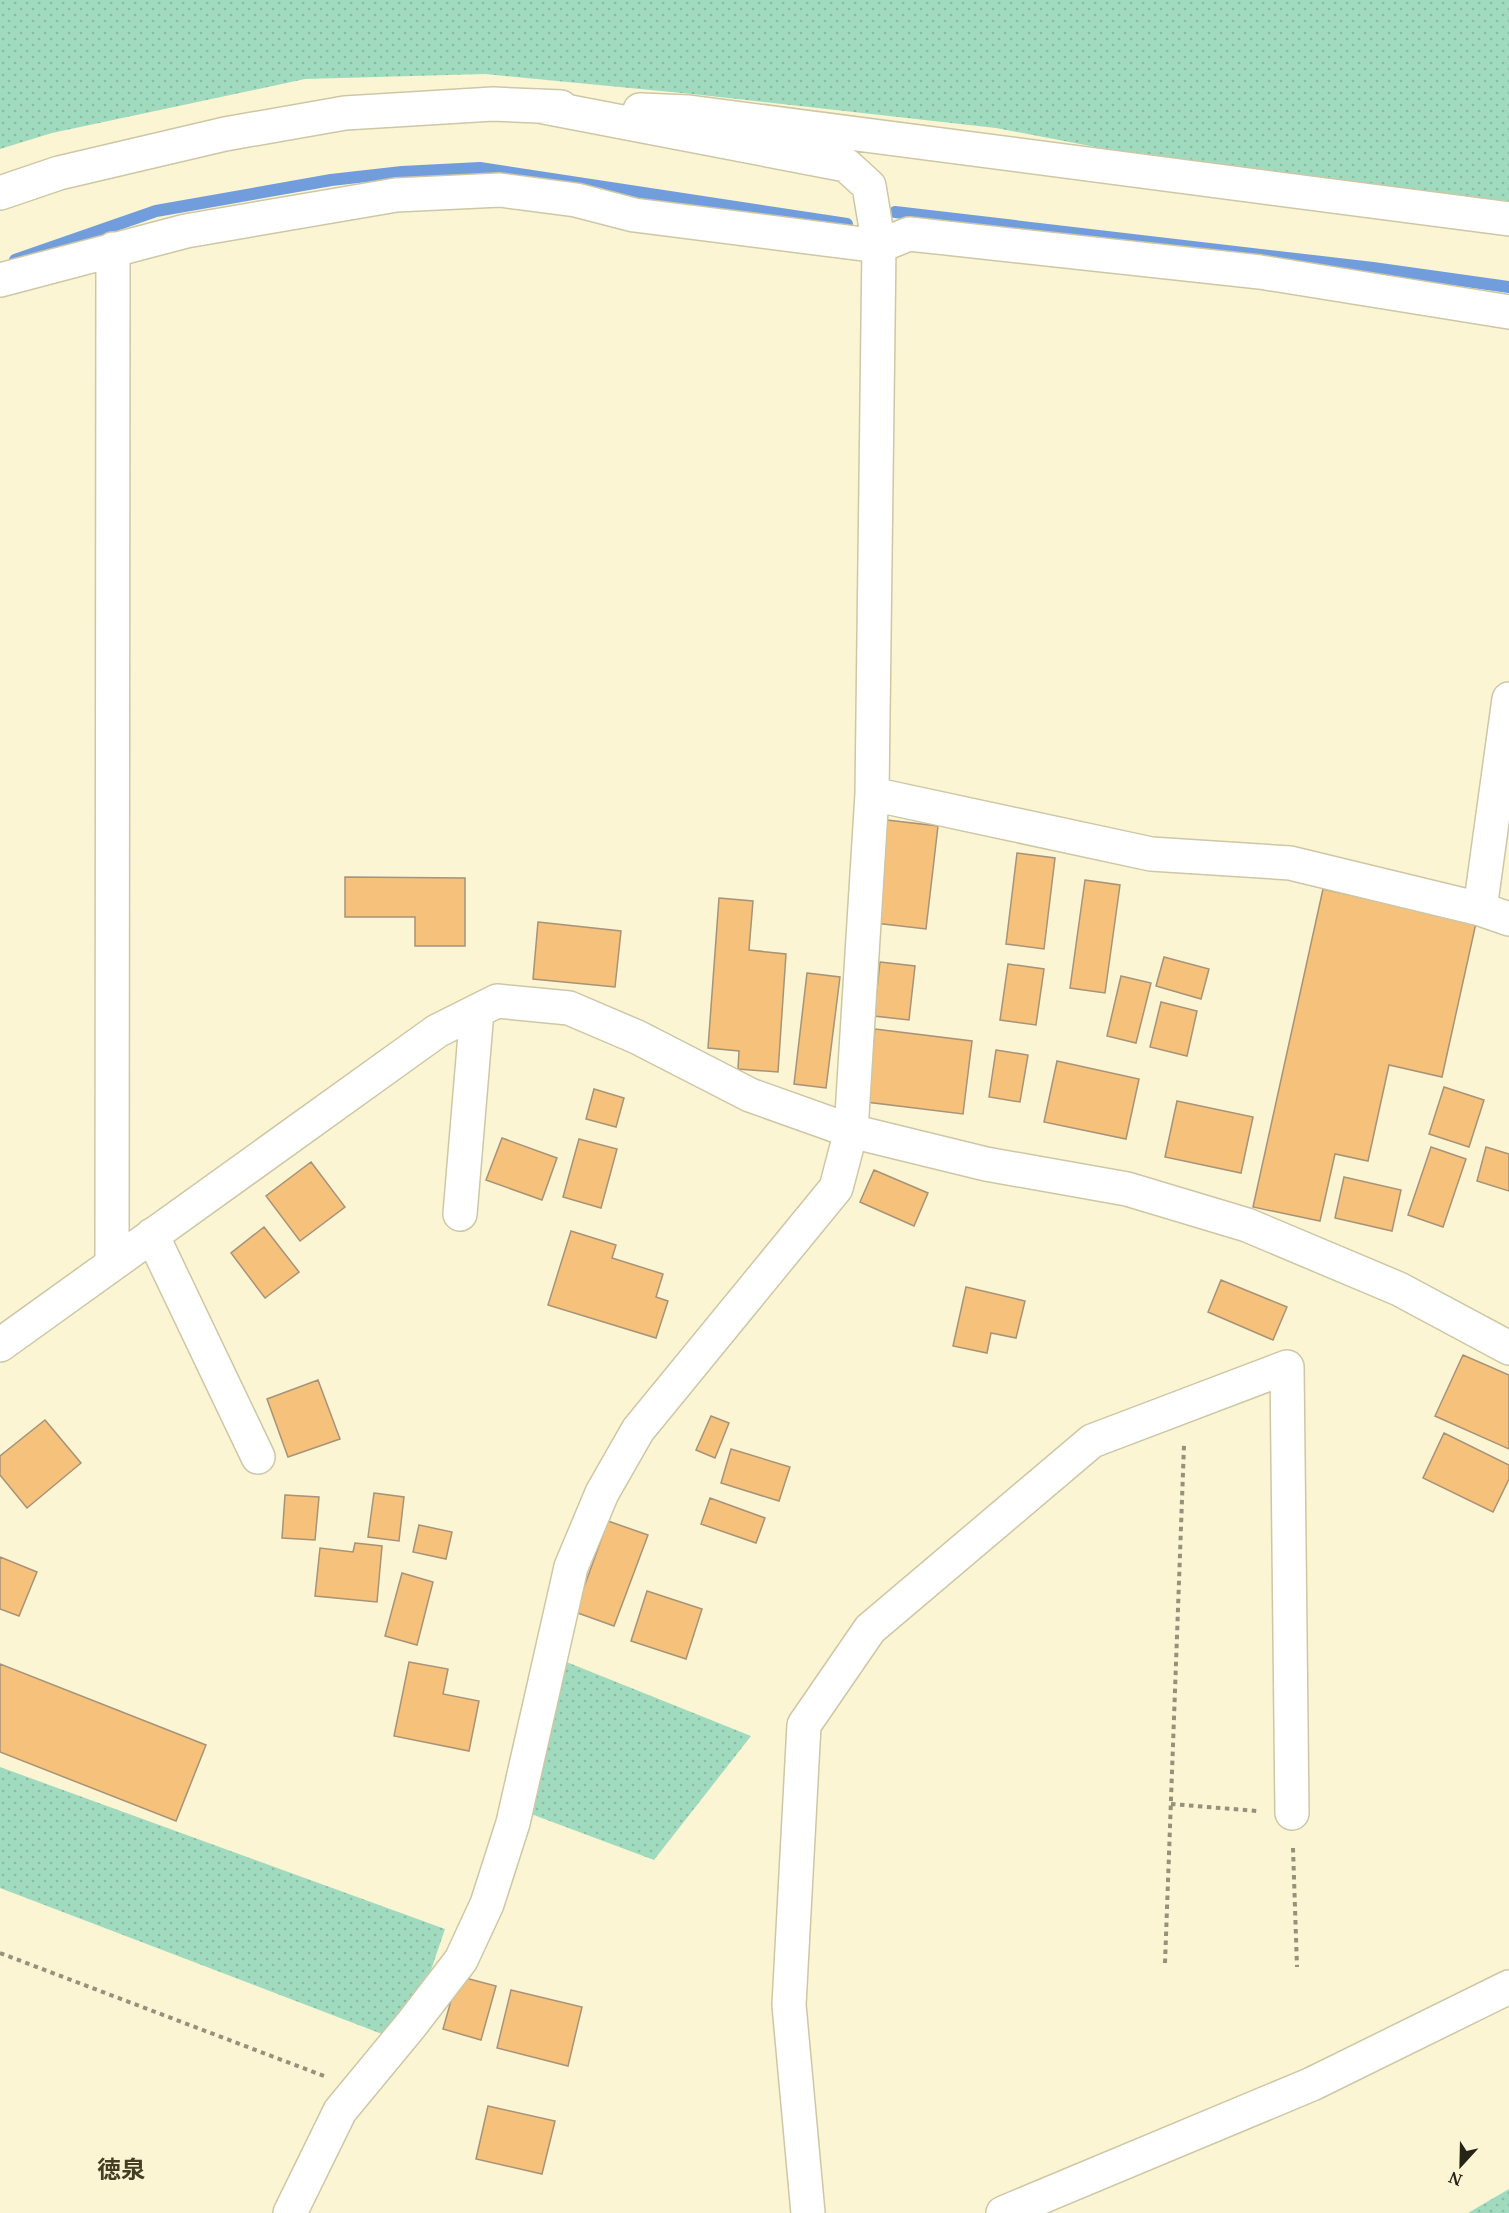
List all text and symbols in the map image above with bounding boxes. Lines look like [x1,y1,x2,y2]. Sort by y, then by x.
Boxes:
north arrow [1431,2135,1491,2195]
district label: 徳泉 [97,2152,145,2185]
text: N [1445,2166,1465,2191]

